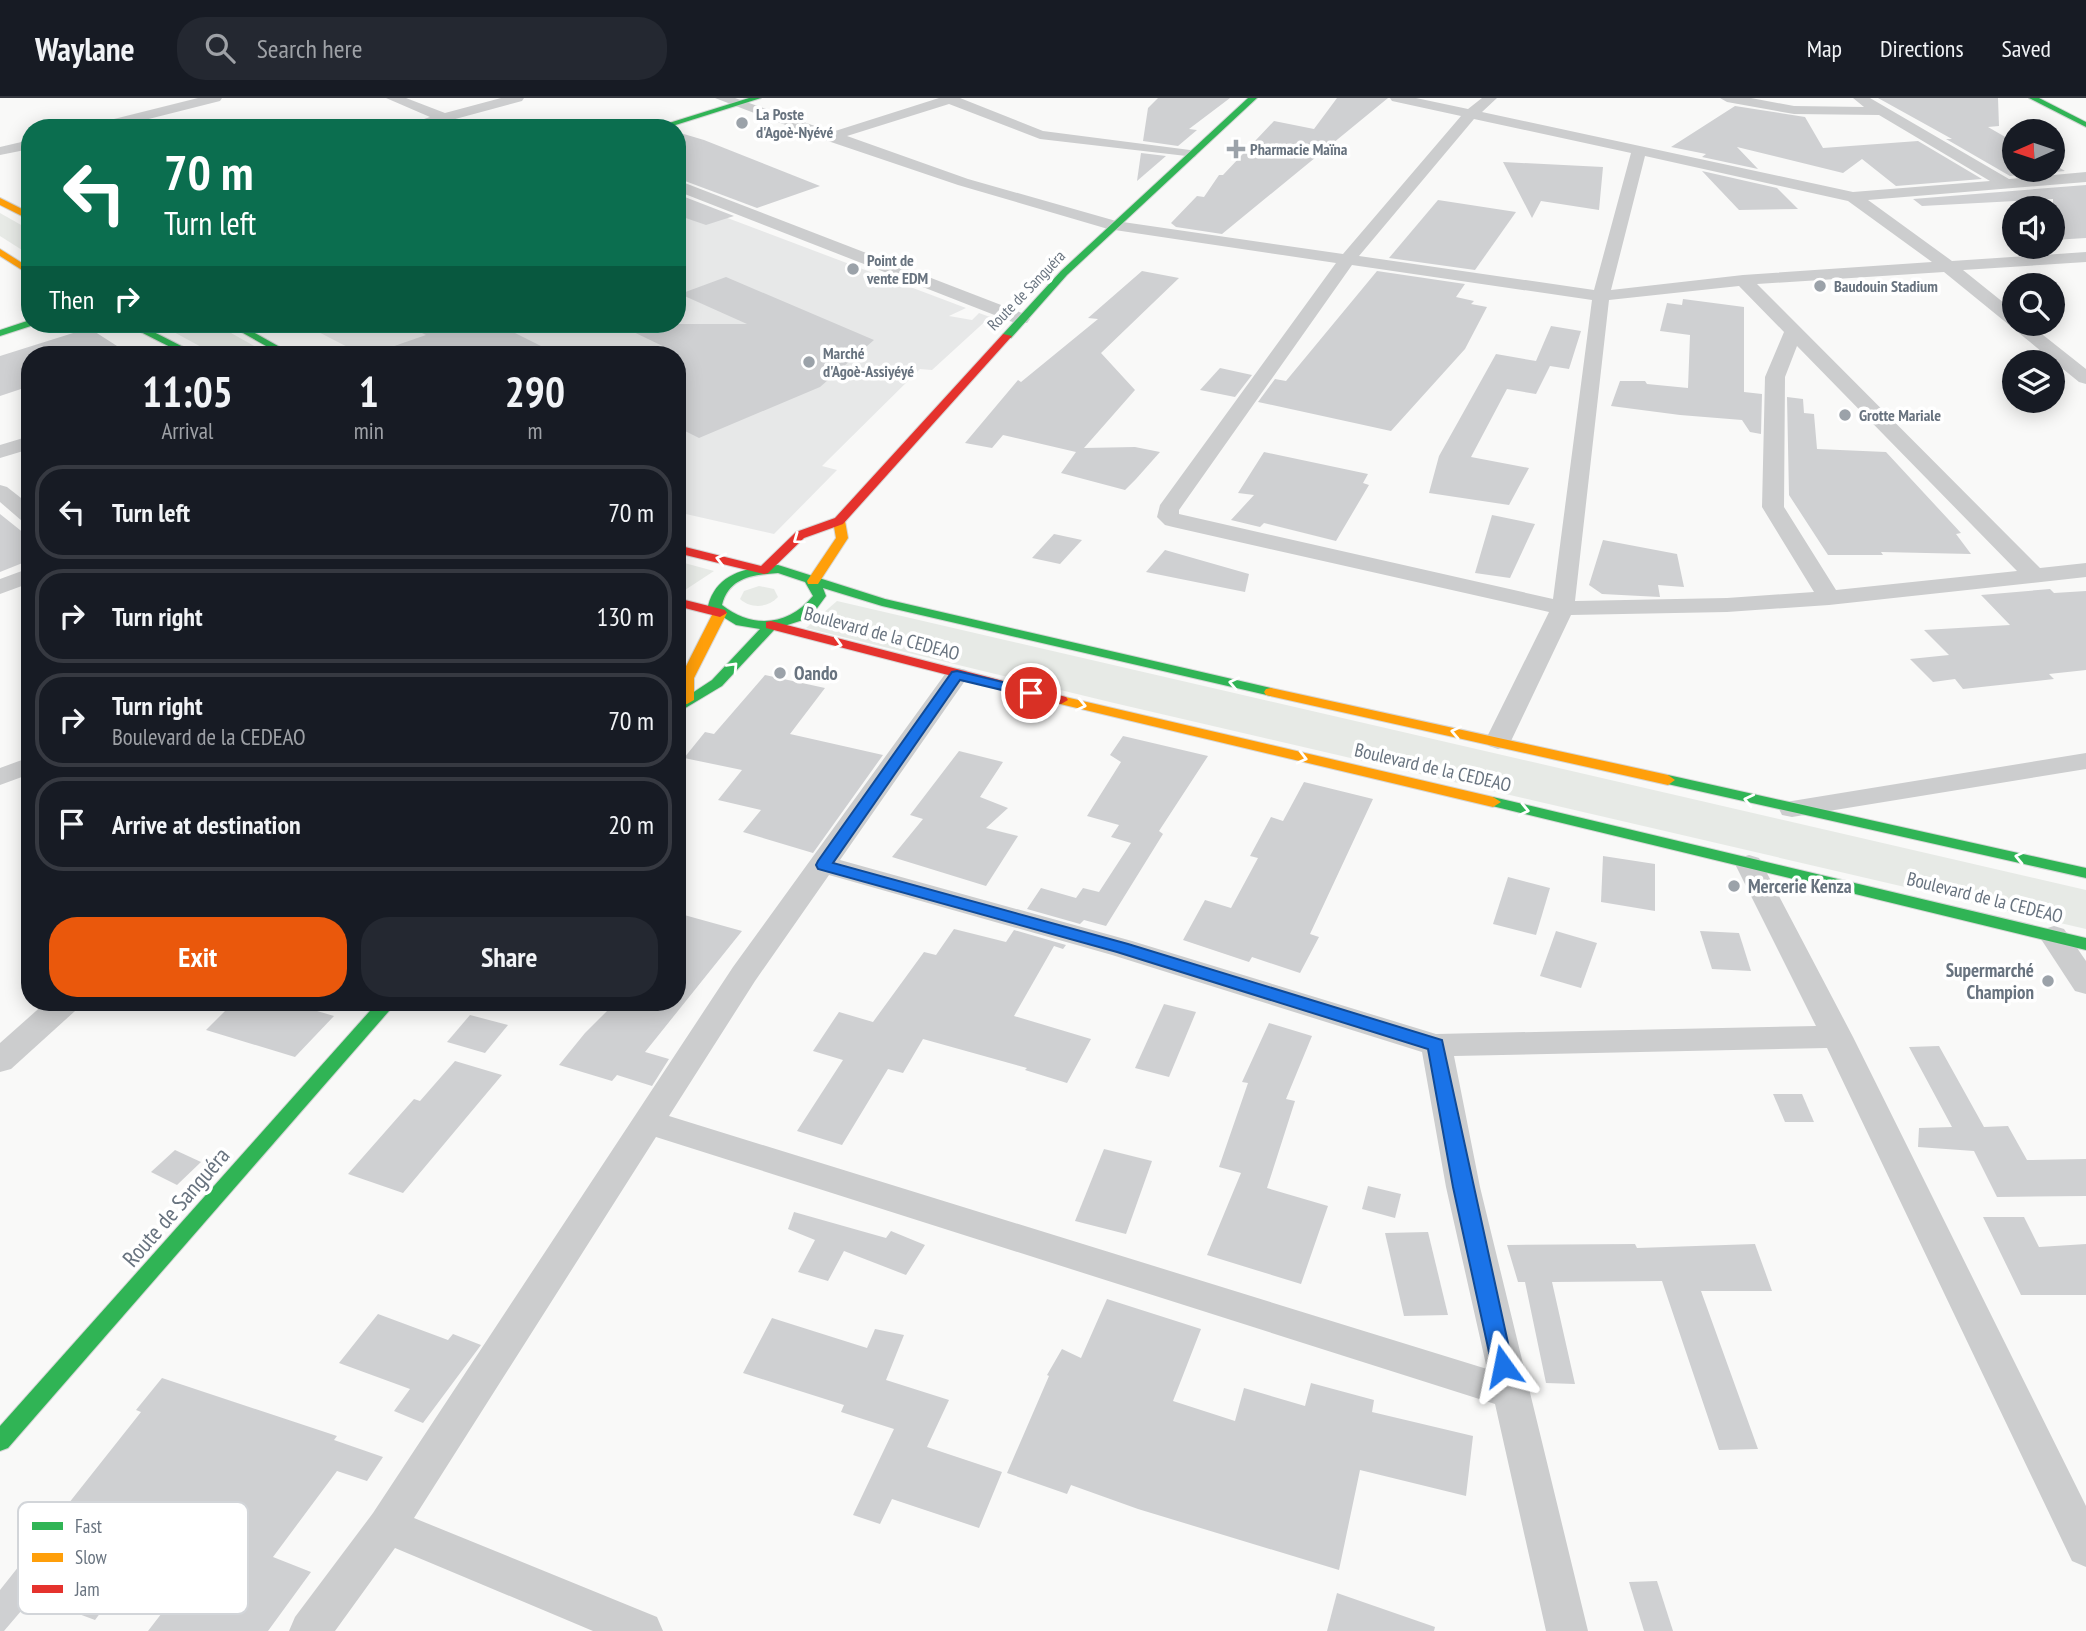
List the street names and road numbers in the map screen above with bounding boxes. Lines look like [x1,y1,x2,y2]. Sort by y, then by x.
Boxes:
street label: Route de Sanguéra [983,246,1069,334]
street label: Boulevard de la CEDEAO [802,601,962,665]
street label: Boulevard de la CEDEAO [1352,737,1514,797]
street label: Boulevard de la CEDEAO [1904,866,2066,928]
street label: Route de Sanguéra [116,1141,235,1272]

